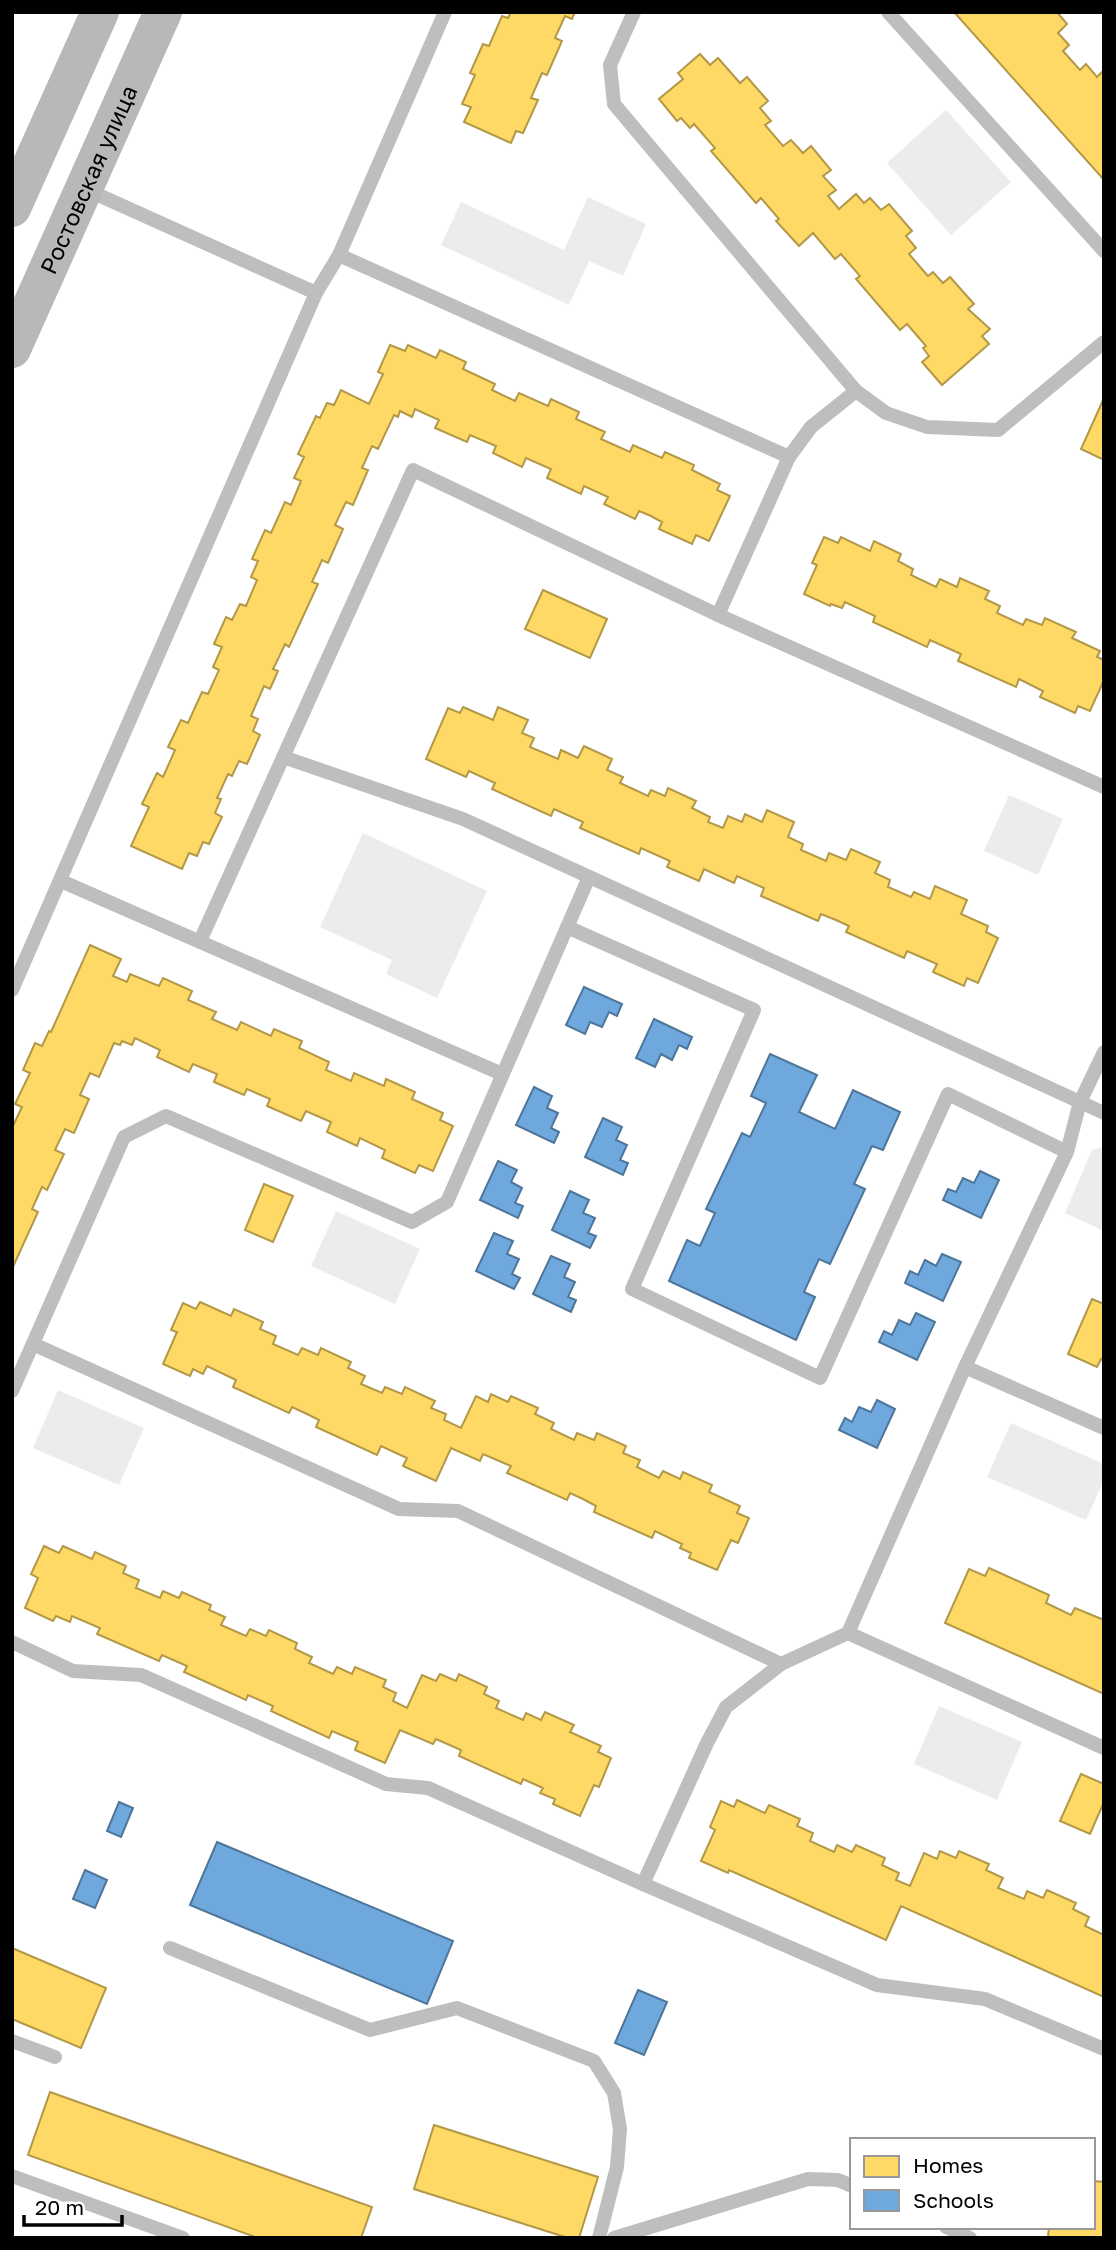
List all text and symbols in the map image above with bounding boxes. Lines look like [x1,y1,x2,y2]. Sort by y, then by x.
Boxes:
street label: Ростовская улица [34,80,143,278]
legend [850,2138,1095,2229]
text: Homes [913,2152,983,2178]
scale bar [24,2184,122,2228]
text: Schools [913,2187,994,2213]
text: 20 m [35,2194,84,2220]

